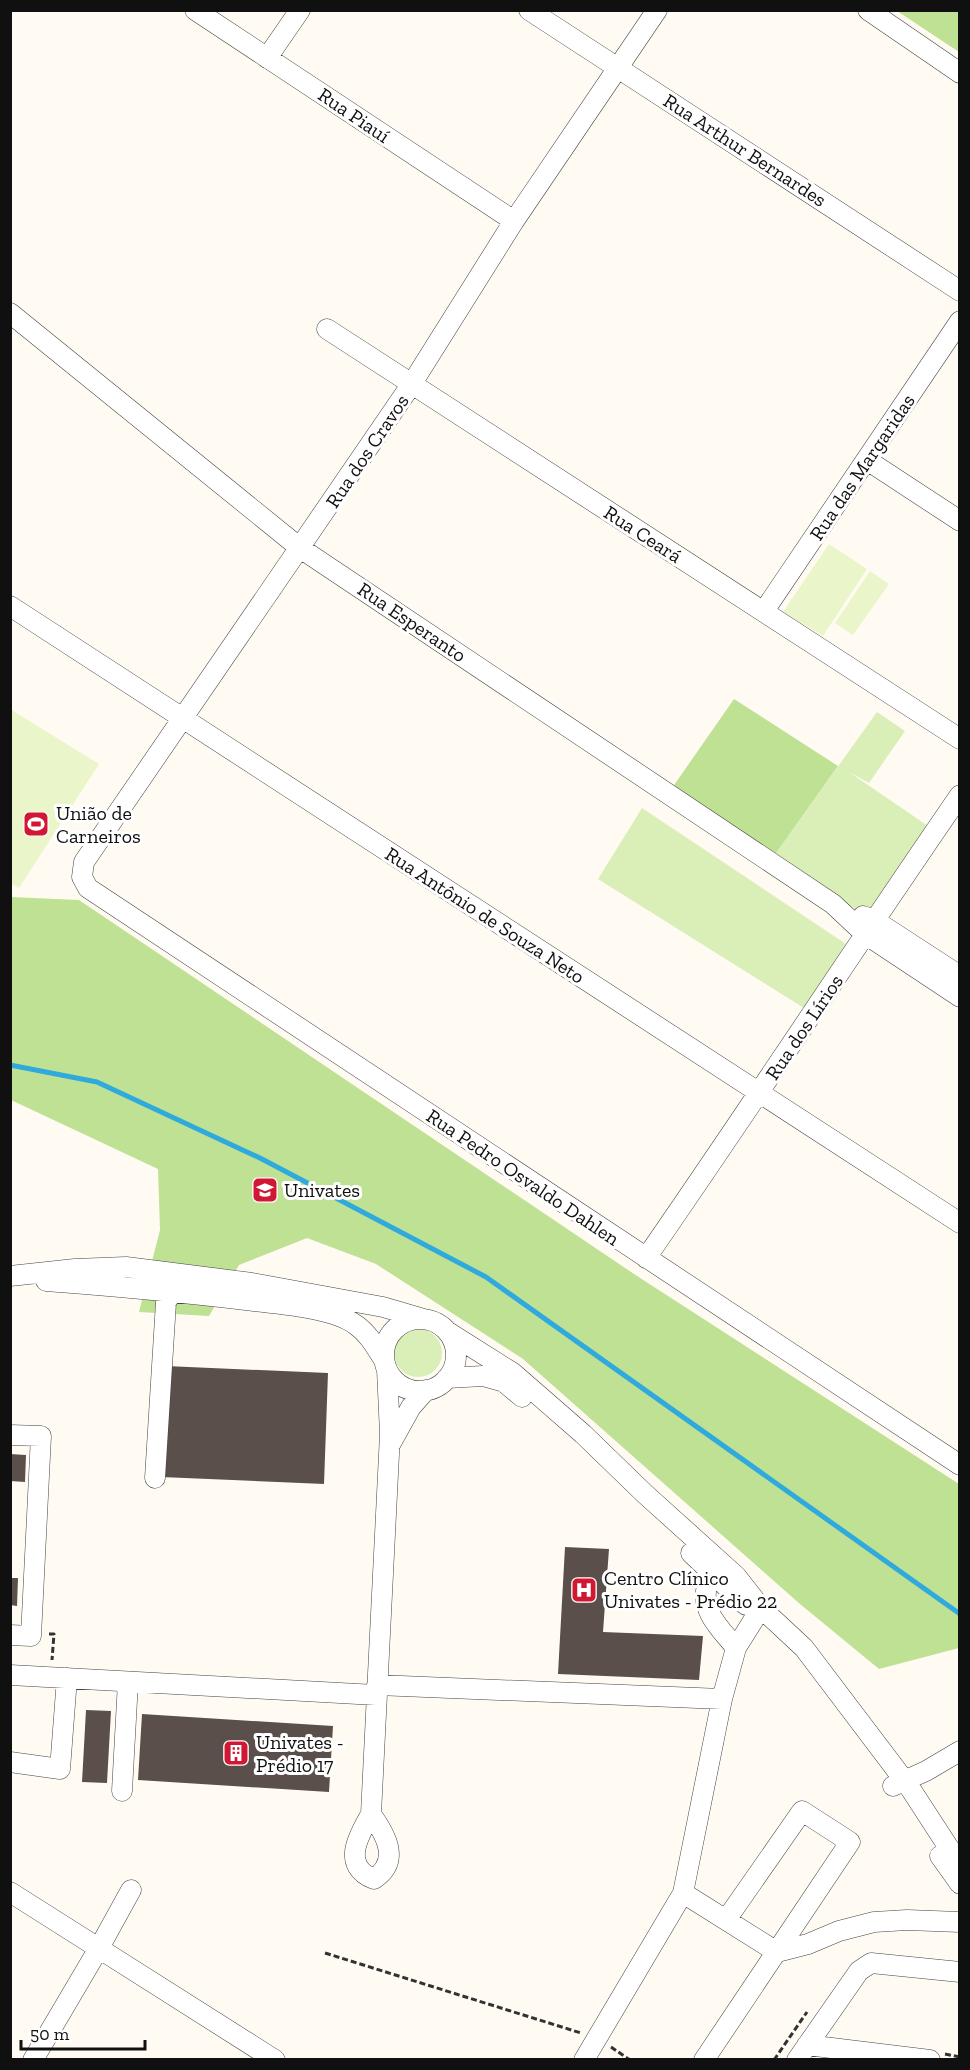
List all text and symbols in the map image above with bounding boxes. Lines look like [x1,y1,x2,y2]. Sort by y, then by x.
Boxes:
street label: Rua Piauí [314,82,395,148]
street label: Rua Arthur Bernardes [659,88,831,212]
street label: Rua das Margaridas [804,389,920,545]
street label: Rua dos Cravos [320,390,414,512]
street label: Rua Ceará [600,500,687,568]
street label: Rua Esperanto [353,577,471,667]
place label: União de Carneiros [56,801,141,848]
sports icon: União de Carneiros [21,809,51,839]
street label: Rua Antônio de Souza Neto [381,841,589,989]
street label: Rua dos Lírios [760,970,848,1084]
street label: Rua Pedro Osvaldo Dahlen [422,1103,625,1251]
school or university icon: Univates [250,1175,280,1205]
place label: Univates [284,1178,360,1202]
place label: Centro Clínico Univates - Prédio 22 [604,1566,777,1613]
hospital icon: Centro Clínico Univates - Prédio 22 [569,1575,599,1605]
place label: Univates - Prédio 17 [256,1730,344,1777]
building icon: Univates - Prédio 17 [221,1738,251,1768]
scale bar [21,2013,146,2051]
text: 50 m [30,2023,70,2045]

